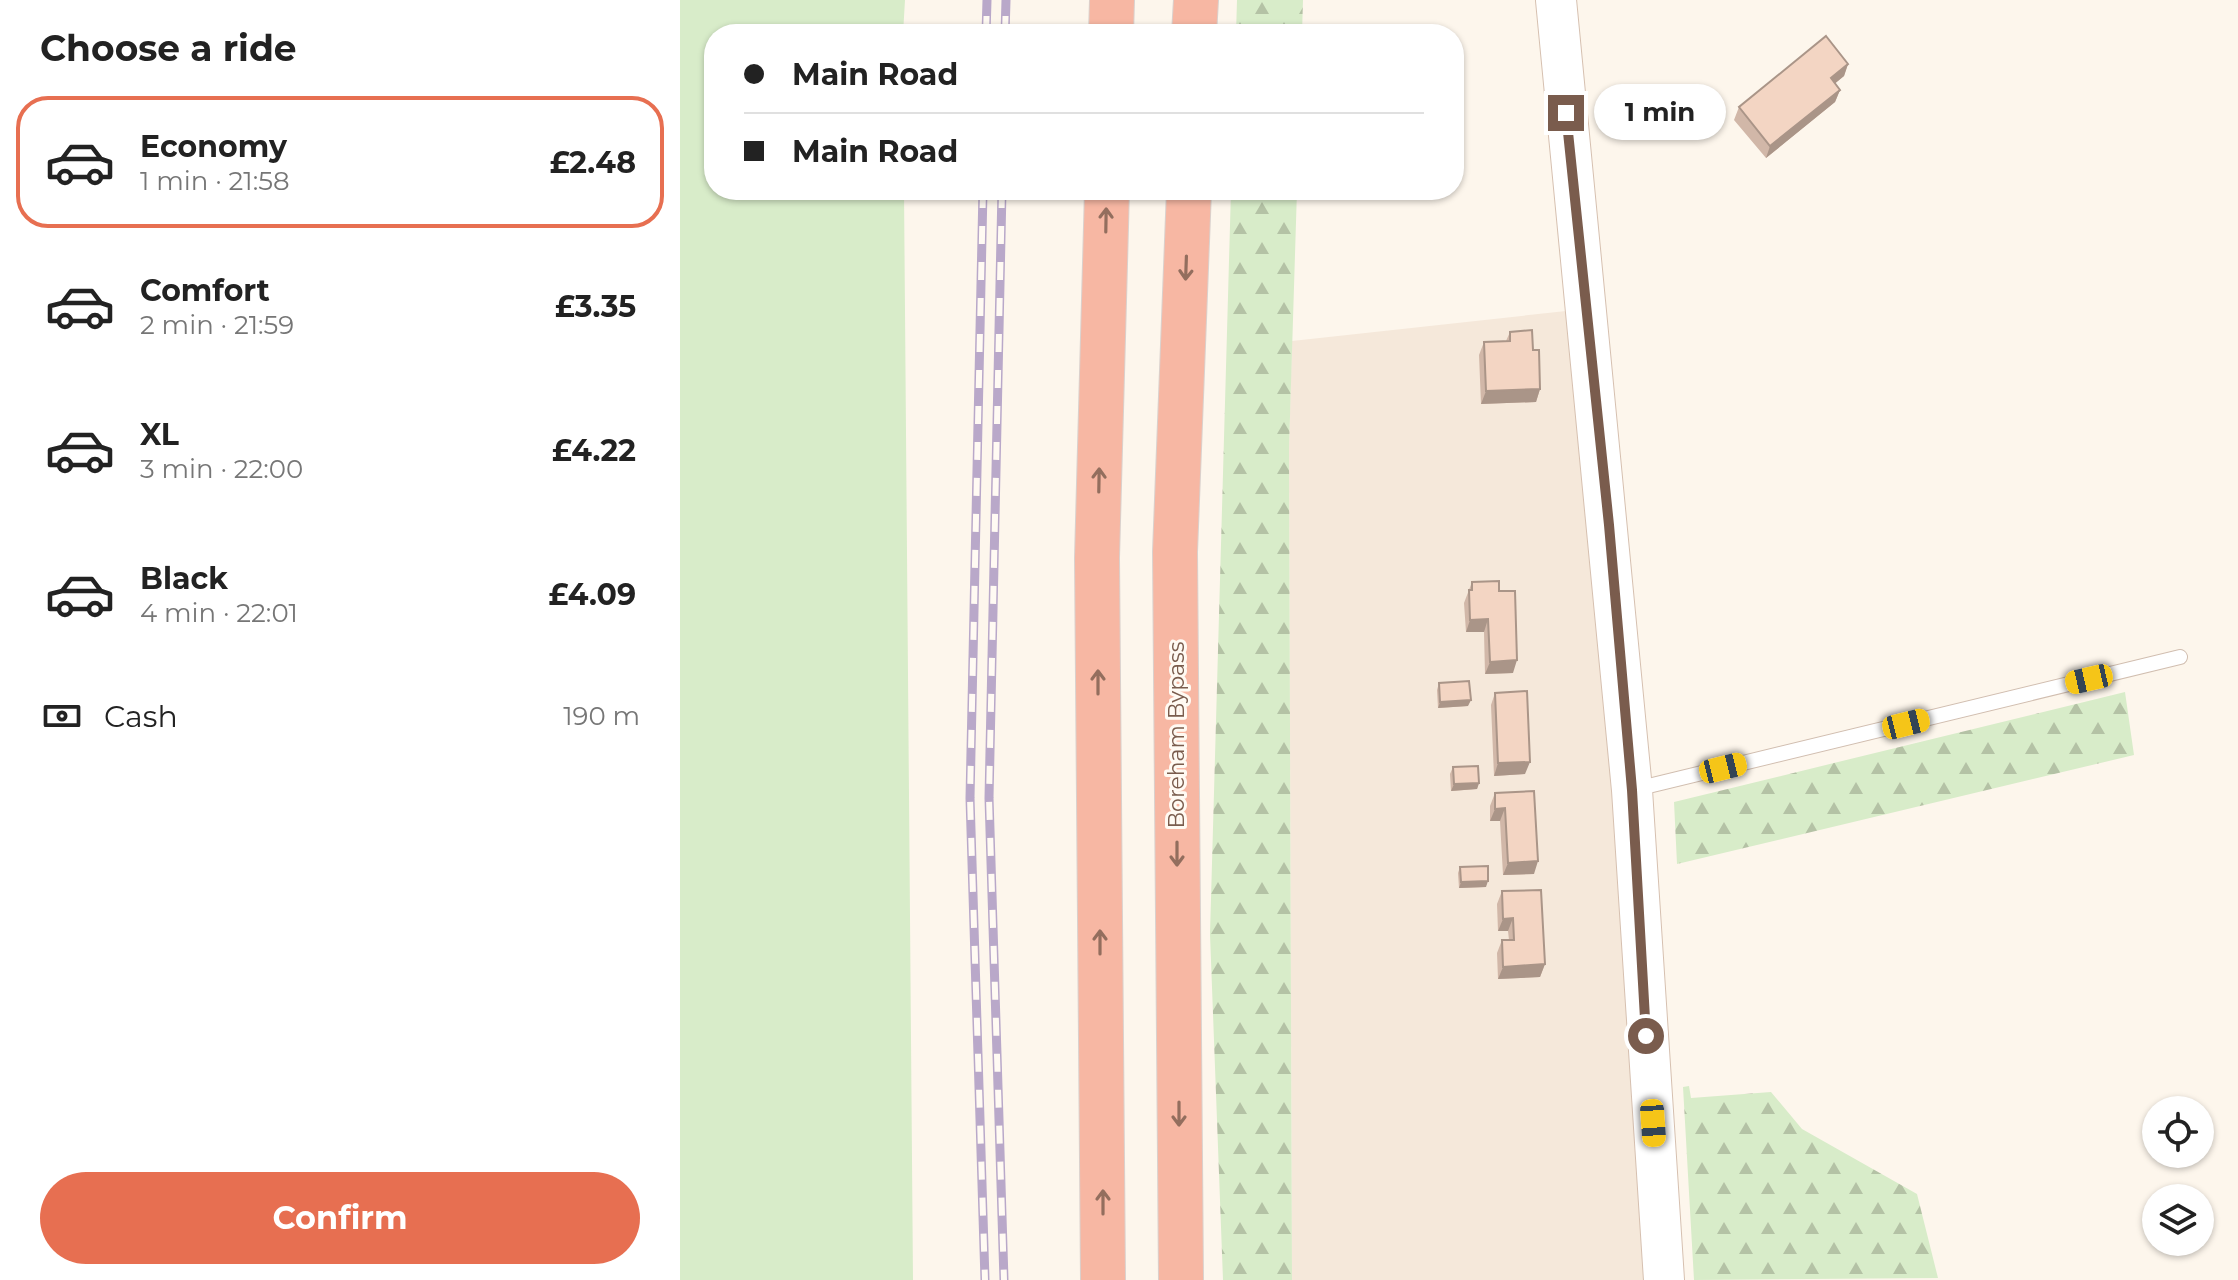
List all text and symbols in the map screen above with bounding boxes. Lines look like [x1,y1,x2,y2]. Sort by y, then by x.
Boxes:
text: Choose a ride [40,26,297,70]
text: Main Road [792,56,958,93]
callout: 1 min [1594,85,1726,141]
route end [1548,95,1584,131]
text: 1 min [1625,96,1695,128]
icon: car [44,126,116,198]
text: Economy [140,128,287,165]
text: Main Road [792,133,958,170]
text: £2.48 [550,144,636,181]
text: 1 min · 21:58 [140,165,290,197]
one-way arrow [1098,208,1114,234]
one-way arrow [1178,254,1193,281]
icon: car [44,270,116,342]
text: Comfort [140,272,270,309]
text: £3.35 [555,288,636,325]
text: 2 min · 21:59 [140,309,294,341]
icon: car [44,414,116,486]
text: XL [140,416,179,453]
text: £4.22 [552,432,636,469]
text: 3 min · 22:00 [140,453,303,485]
one-way arrow [1092,467,1107,494]
icon: car [44,558,116,630]
text: Black [140,560,228,597]
text: £4.09 [549,576,636,613]
text: 4 min · 22:01 [140,597,298,629]
street label: Boreham Bypass [1163,641,1190,828]
car [2063,662,2115,696]
one-way arrow [1090,669,1106,696]
icon: cash [40,694,84,738]
text: Cash [104,698,178,735]
text: 190 m [563,700,640,732]
car [1880,707,1932,741]
car [1697,751,1749,785]
one-way arrow [1169,840,1185,867]
one-way arrow [1093,929,1108,956]
route start [1628,1018,1664,1054]
map controls [2142,1096,2214,1256]
button: locate [2142,1096,2214,1168]
car [1639,1098,1667,1148]
one-way arrow [1172,1100,1187,1127]
button: Confirm [40,1172,640,1264]
button: layers [2142,1184,2214,1256]
one-way arrow [1095,1189,1111,1216]

